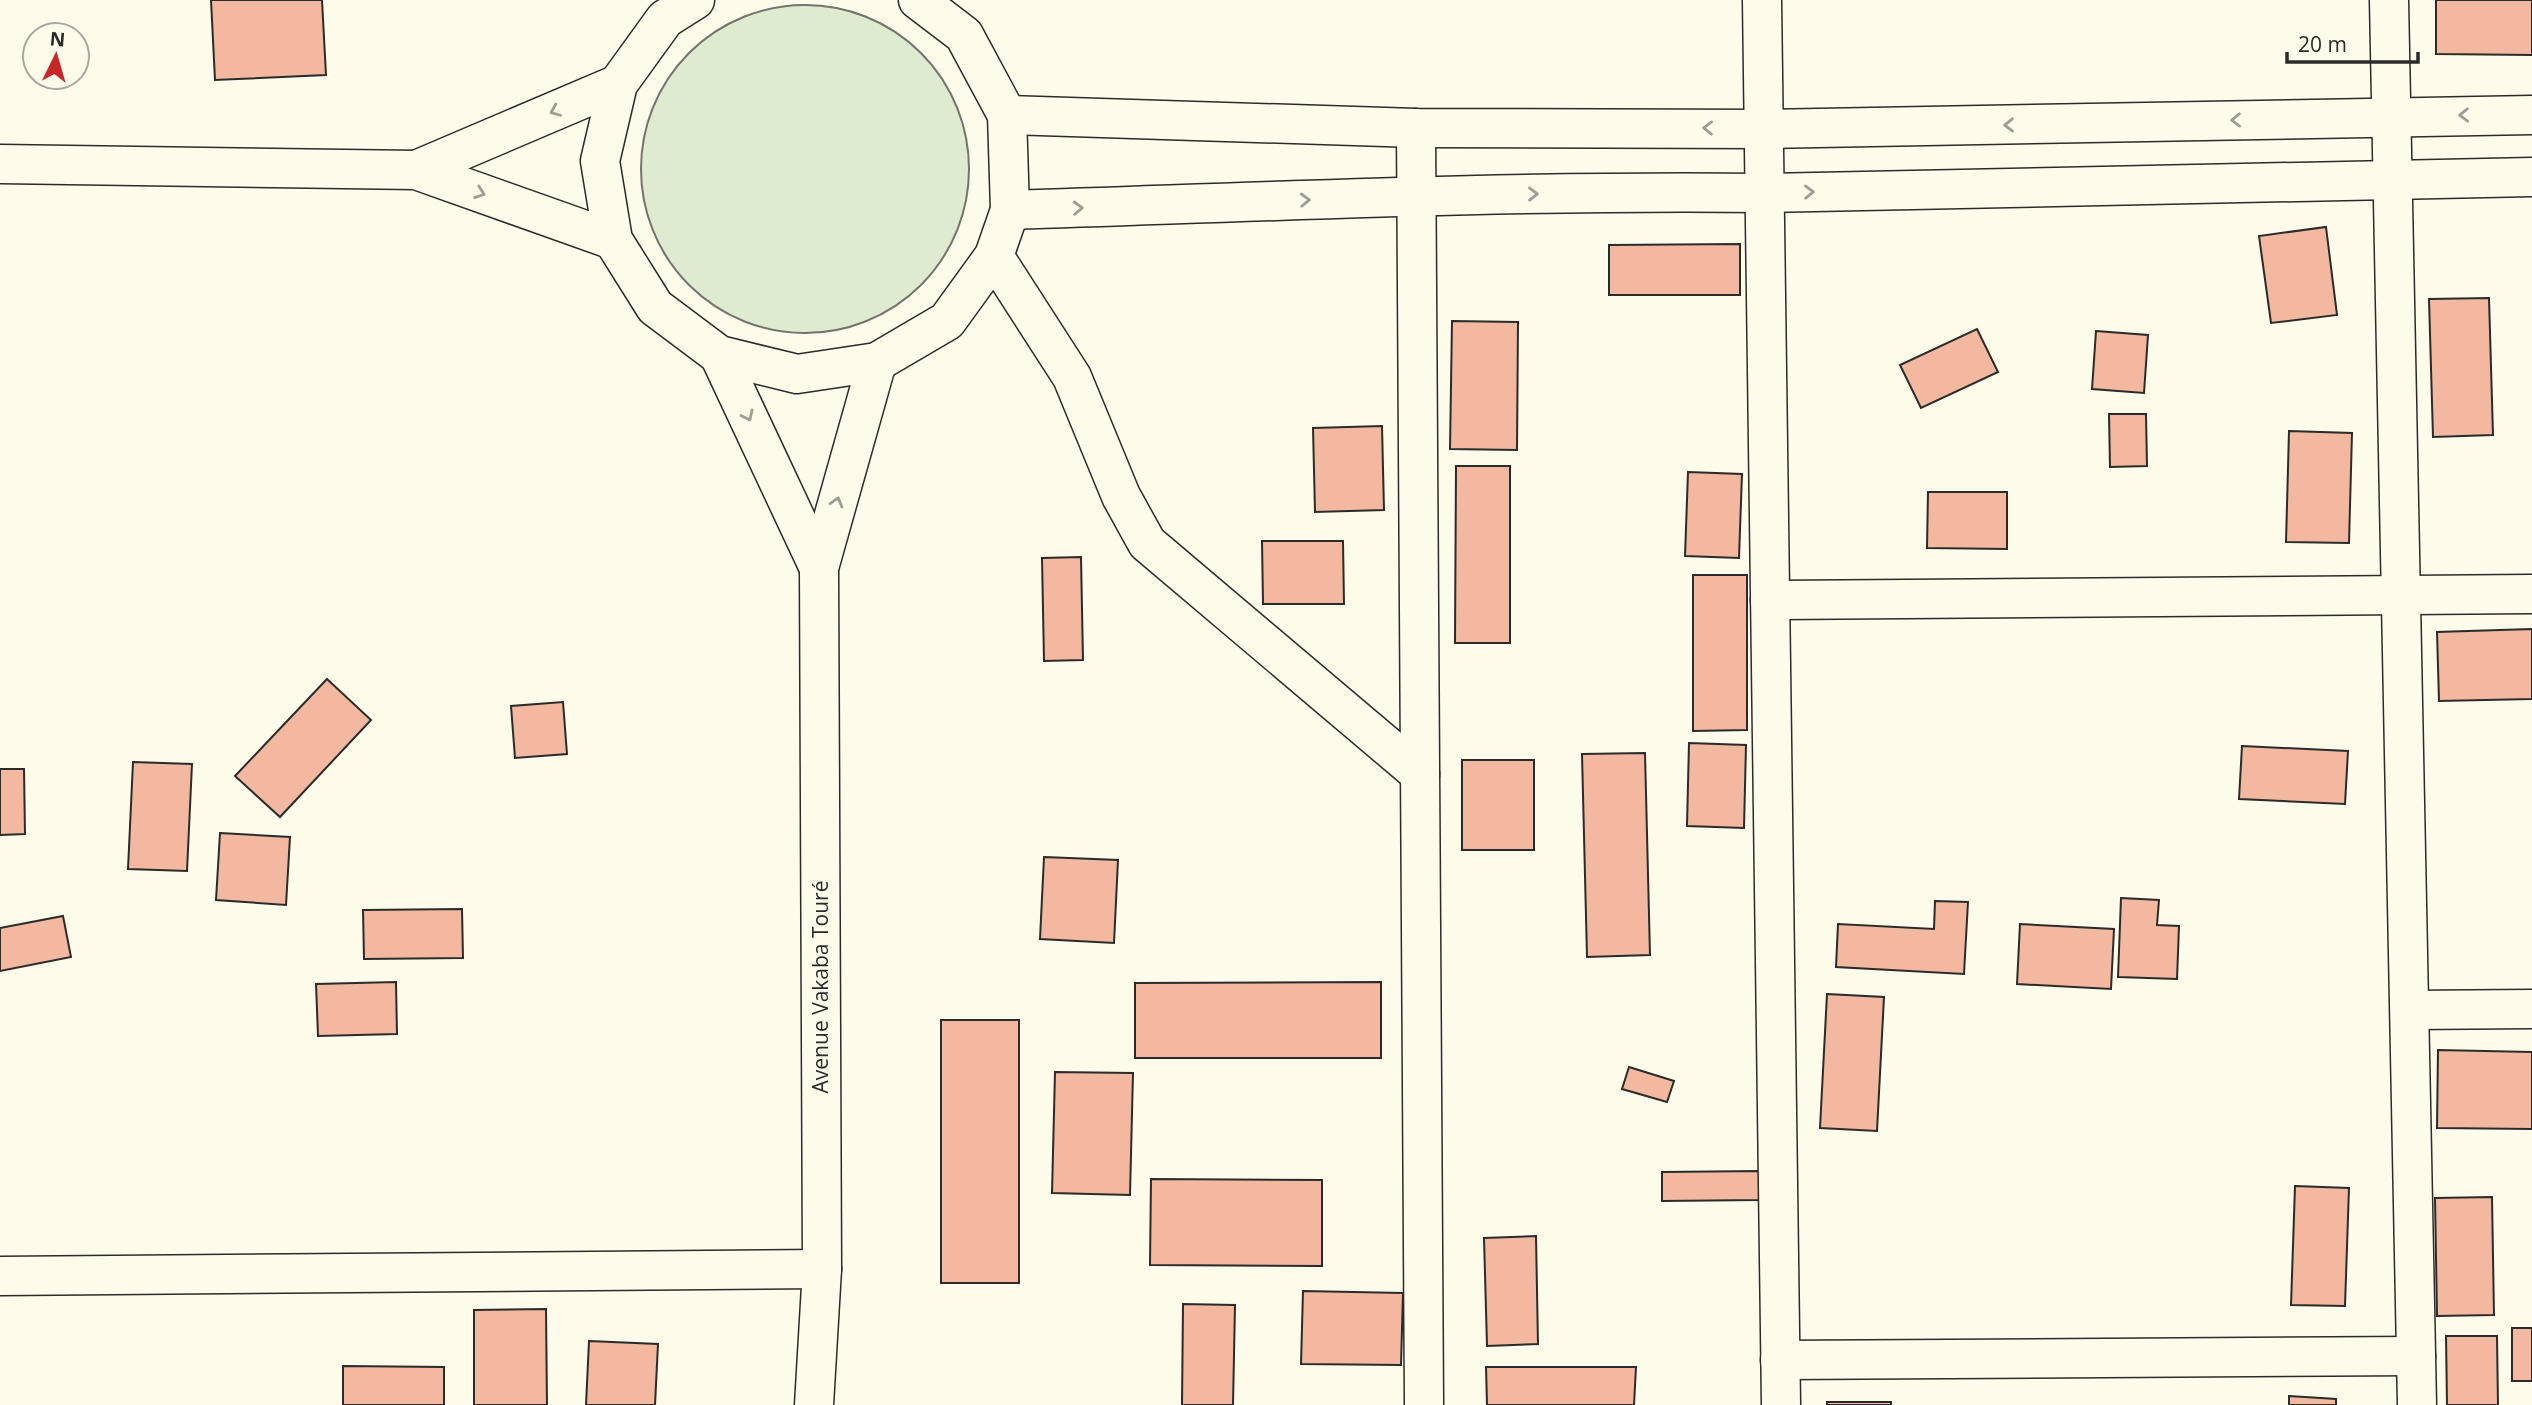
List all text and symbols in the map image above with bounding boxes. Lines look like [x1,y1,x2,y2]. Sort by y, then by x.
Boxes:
north arrow [21,21,91,91]
scale bar [2287,21,2418,65]
text: N [49,25,66,53]
text: 20 m [2298,30,2347,58]
one-way arrow [550,103,562,117]
one-way arrow [2458,107,2469,123]
one-way arrow [2231,112,2242,127]
one-way arrow [2003,117,2014,133]
one-way arrow [1702,120,1713,136]
one-way arrow [1804,184,1815,199]
one-way arrow [474,185,486,199]
one-way arrow [1528,186,1539,202]
one-way arrow [1301,192,1311,208]
one-way arrow [1073,200,1084,215]
one-way arrow [740,409,754,422]
one-way arrow [829,497,844,509]
street label: Avenue Vakaba Touré [806,881,834,1093]

